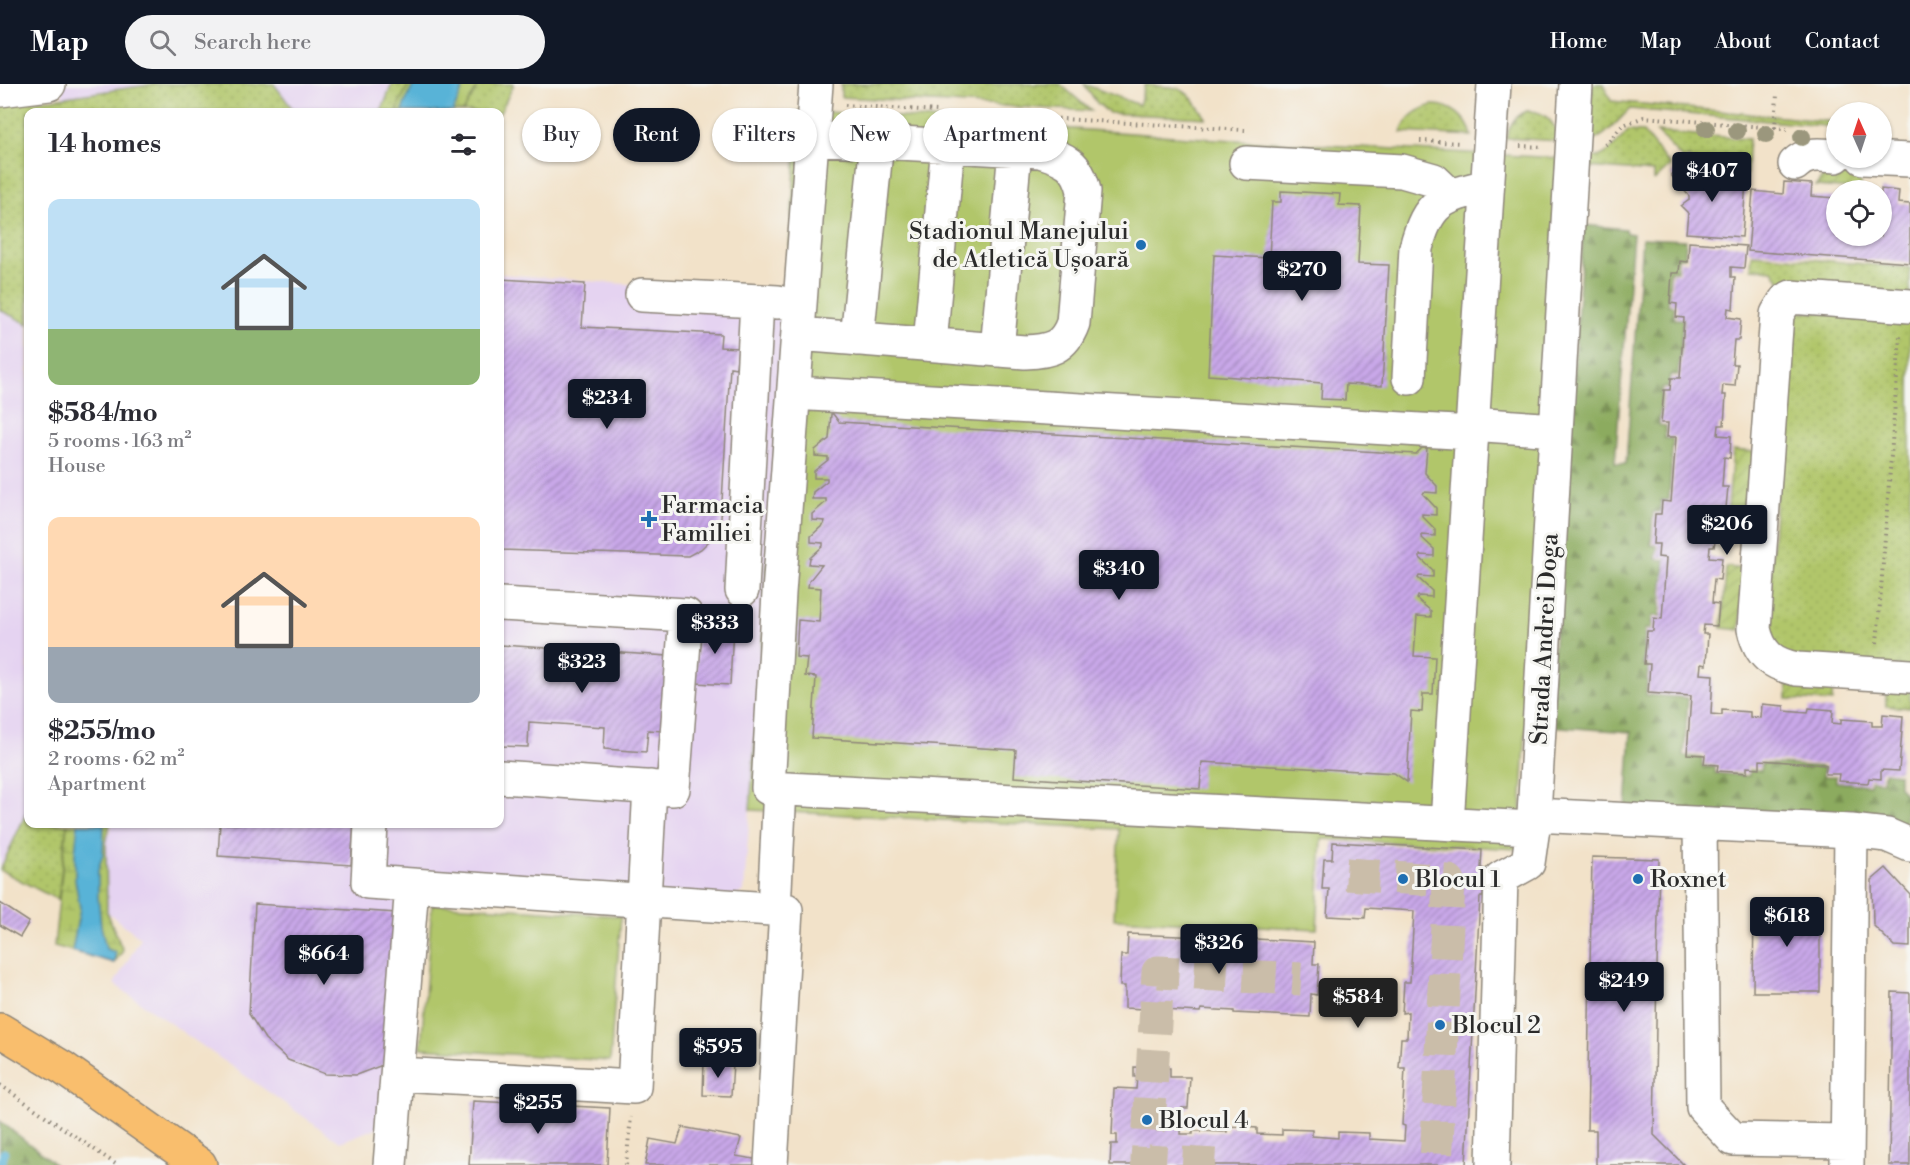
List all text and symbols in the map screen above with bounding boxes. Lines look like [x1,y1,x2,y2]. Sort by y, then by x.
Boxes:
search box [125,15,545,69]
text: Map [30,25,89,60]
icon: search [146,26,179,59]
text: Search here [194,29,311,56]
text: Home [1550,29,1607,55]
text: Map [1640,29,1682,55]
text: About [1715,29,1772,55]
text: Contact [1805,29,1880,55]
north arrow [1826,102,1892,168]
map controls [1826,102,1892,246]
chip: Buy [522,108,601,162]
chip: Rent [613,108,700,162]
chip: Filters [712,108,817,162]
chip: New [829,108,911,162]
chip: Apartment [923,108,1068,162]
text: 14 homes [48,128,161,160]
icon: filters [447,128,480,161]
pin: $407 [1676,152,1748,203]
text: $407 [1686,159,1738,184]
button: locate [1826,180,1892,246]
place label: Stadionul Manejului de Atletică Ușoară [909,217,1130,275]
icon: home [210,238,318,346]
marker: Stadionul Manejului de Atletică Ușoară [1134,238,1148,252]
pin: $270 [1266,251,1338,302]
text: $270 [1277,258,1327,283]
pin: $234 [571,379,643,430]
text: $234 [582,386,632,411]
text: $584/mo [48,397,158,429]
text: 5 rooms · 163 m² [48,429,192,454]
text: House [48,454,106,479]
place label: Farmacia Familiei [661,491,764,549]
pin: $206 [1691,505,1763,556]
marker: Farmacia Familiei [642,512,656,526]
text: $206 [1701,512,1753,537]
street label: Strada Andrei Doga [1524,532,1566,746]
pin: $340 [1083,550,1155,601]
icon: home [210,556,318,664]
text: $340 [1093,557,1145,582]
pin: $333 [679,604,751,655]
text: $333 [691,611,739,636]
pin: $323 [546,643,618,694]
text: $323 [558,650,606,675]
text: $255/mo [48,715,156,747]
text: 2 rooms · 62 m² [48,747,184,772]
text: Apartment [48,772,146,797]
place label: Blocul 1 [1414,865,1501,895]
place label: Roxnet [1650,865,1727,895]
marker: Blocul 1 [1396,872,1410,886]
marker: Roxnet [1631,872,1645,886]
pin: $618 [1751,897,1823,948]
text: $618 [1764,904,1810,929]
pin: $326 [1183,924,1255,975]
text: $326 [1194,931,1244,956]
pin: $664 [288,935,360,986]
text: $664 [299,942,349,967]
pin: $249 [1588,962,1660,1013]
text: $249 [1599,969,1649,994]
pin: $584 [1322,978,1394,1029]
text: $584 [1333,985,1383,1010]
place label: Blocul 2 [1451,1011,1541,1041]
marker: Blocul 2 [1433,1018,1447,1032]
pin: $595 [682,1028,754,1079]
text: $595 [693,1035,743,1060]
pin: $255 [502,1084,574,1135]
text: $255 [513,1091,563,1116]
place label: Blocul 4 [1158,1106,1249,1136]
marker: Blocul 4 [1140,1113,1154,1127]

